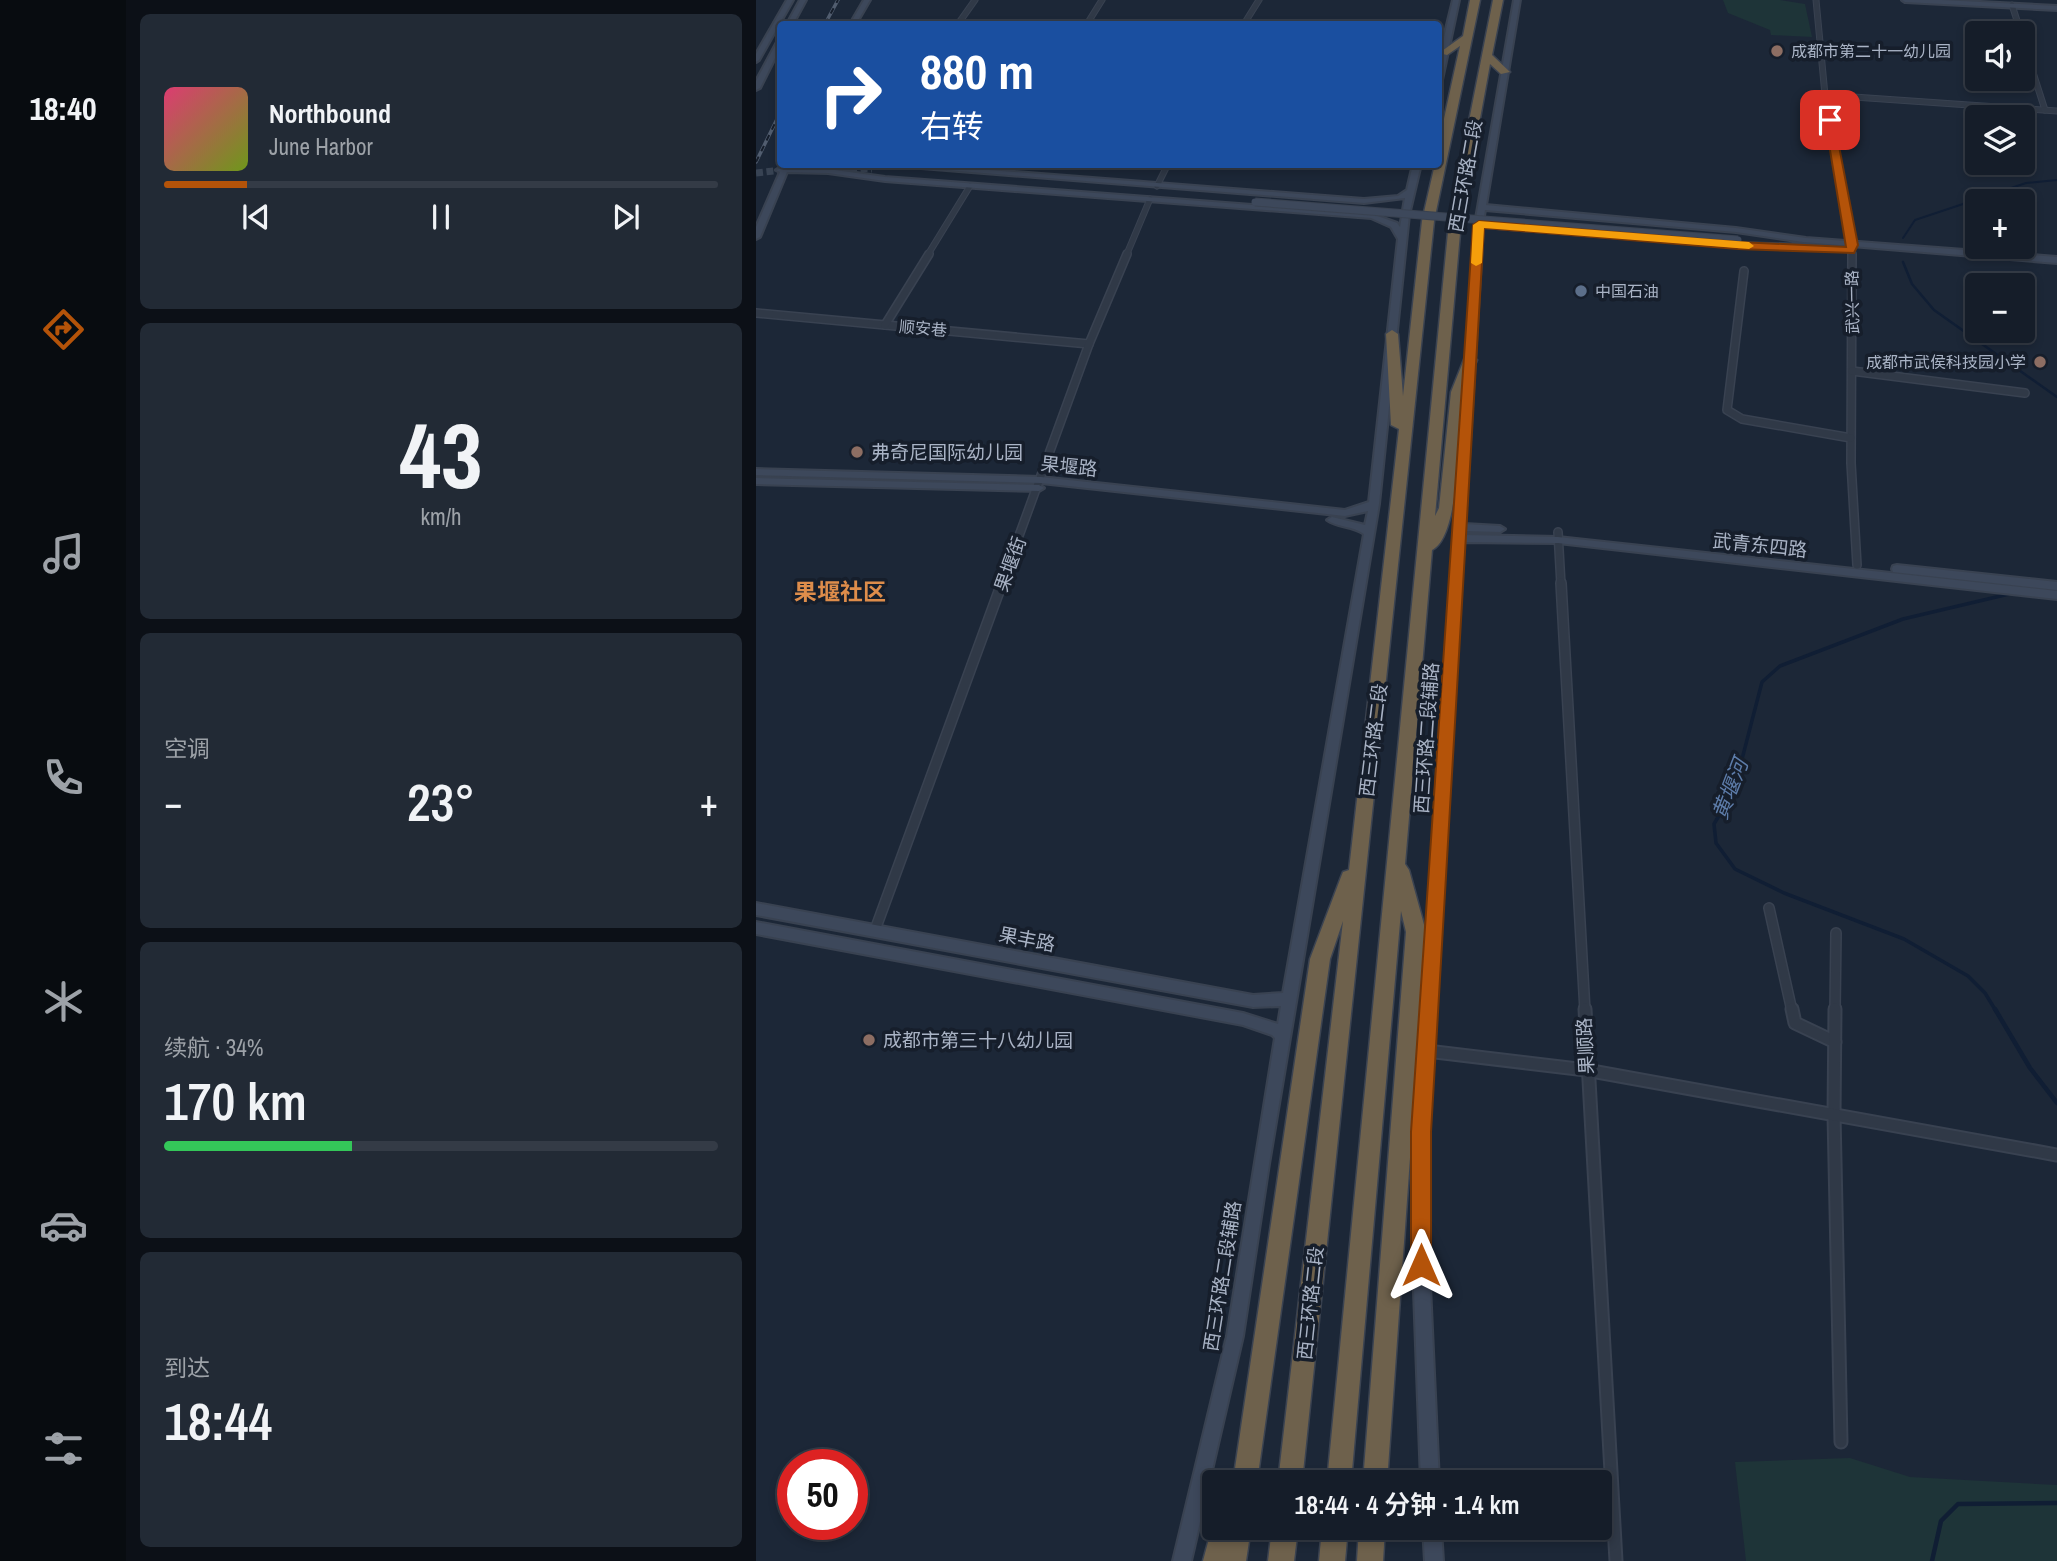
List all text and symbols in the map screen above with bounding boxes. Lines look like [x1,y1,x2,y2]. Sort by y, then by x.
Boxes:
map controls [1965,21,2035,343]
button: sound [1965,21,2035,91]
text: 880 m [920,38,1034,104]
place label: 成都市第二十一幼儿园 [1791,40,1951,62]
marker: 成都市第二十一幼儿园 [1769,43,1785,59]
icon: right [805,49,896,140]
text: 18:40 [29,87,97,130]
pin [1800,90,1860,150]
text: Northbound [269,96,391,131]
icon: arrive [1811,101,1849,139]
text: 右转 [920,105,984,148]
button: layers [1965,105,2035,175]
street label: 西三环路二段 [1442,118,1488,234]
text: June Harbor [269,131,373,162]
button: + [1965,189,2035,259]
icon: previous [237,198,275,236]
icon: pause [422,198,460,236]
icon: next [607,198,645,236]
street label: 武兴一路 [1840,270,1864,334]
button: − [1965,273,2035,343]
place label: 中国石油 [1595,280,1659,302]
marker: 中国石油 [1573,283,1589,299]
icon: directions [39,305,88,354]
street label: 顺安巷 [898,315,948,341]
place label: 成都市武侯科技园小学 [1866,351,2026,373]
marker: 成都市武侯科技园小学 [2032,354,2048,370]
text: 43 [400,394,483,516]
place label: 弗奇尼国际幼儿园 [871,439,1023,465]
marker: 弗奇尼国际幼儿园 [849,444,865,460]
street label: 果堰路 [1039,450,1099,482]
text: km/h [421,501,461,532]
street label: 武青东四路 [1711,527,1809,563]
icon: music [39,529,88,578]
street label: 果堰街 [988,533,1032,595]
district label: 果堰社区 [794,576,886,607]
street label: 西三环路二段辅路 [1408,661,1444,815]
street label: 西三环路二段 [1353,682,1393,798]
text: 空调 [164,733,210,764]
water label: 黄堰河 [1705,751,1756,824]
icon: phone [39,753,88,802]
text: 23° [407,767,475,837]
text: − [164,777,182,828]
text: + [700,777,718,828]
street label: 果丰路 [997,921,1057,957]
icon: climate [39,977,88,1026]
street label: 果顺路 [1571,1017,1599,1075]
place label: 成都市第三十八幼儿园 [883,1027,1073,1053]
text: 续航 · 34% [164,1032,263,1063]
marker: 成都市第三十八幼儿园 [861,1032,877,1048]
text: 170 km [164,1066,307,1136]
street label: 西三环路二段辅路 [1197,1199,1247,1353]
icon: car [39,1201,88,1250]
position arrow [1384,1228,1458,1302]
street label: 西三环路二段 [1291,1245,1329,1361]
text: 到达 [164,1352,210,1383]
text: 18:44 [164,1386,272,1456]
icon: filters [39,1424,88,1473]
speed limit sign: 50 [777,1449,868,1540]
text: 18:44 · 4 分钟 · 1.4 km [1294,1487,1520,1522]

